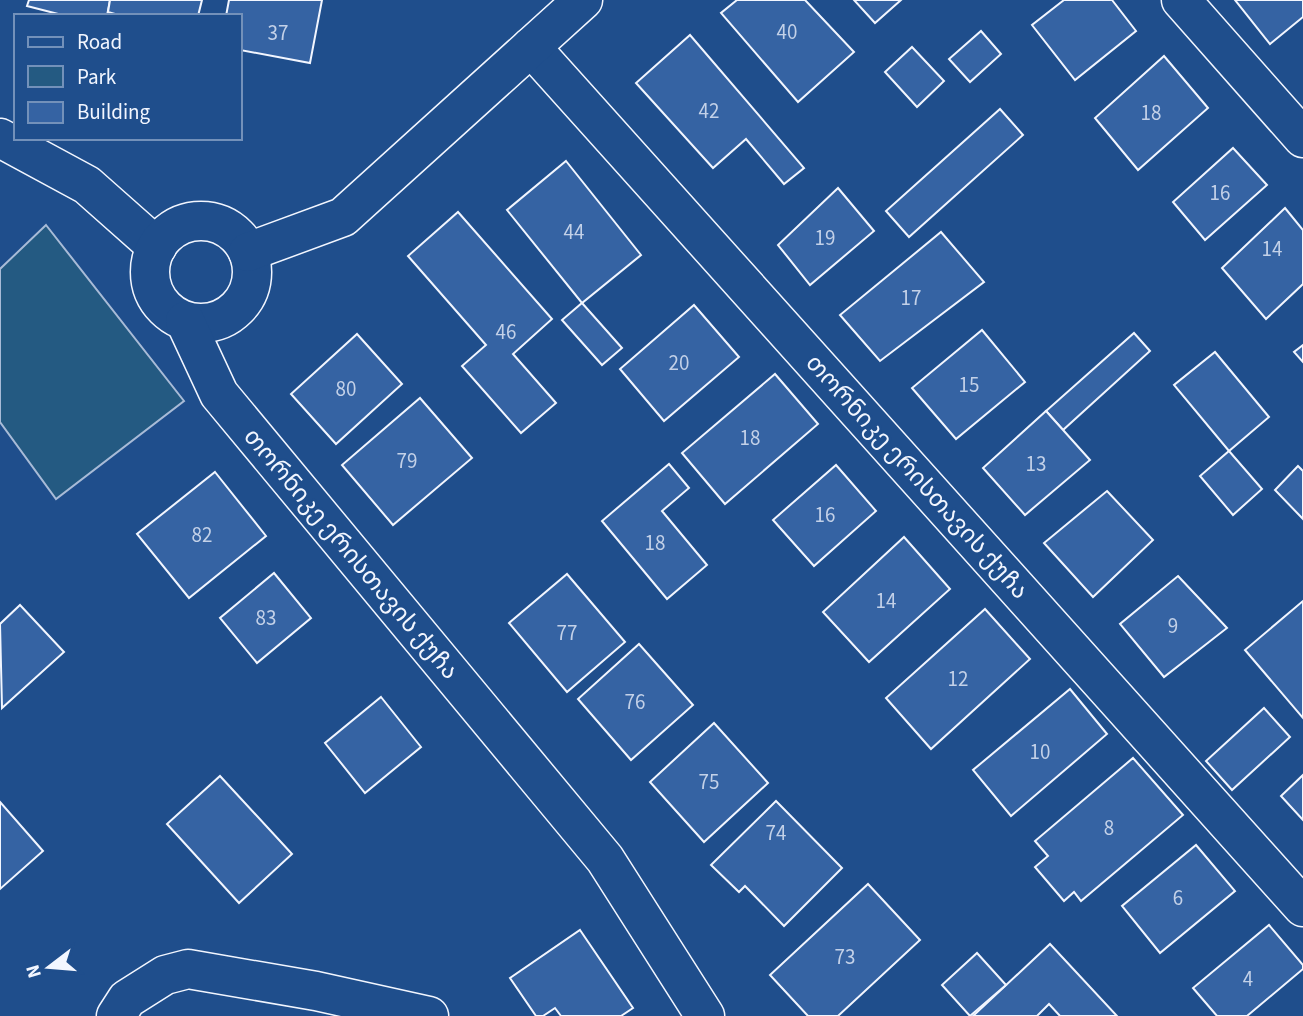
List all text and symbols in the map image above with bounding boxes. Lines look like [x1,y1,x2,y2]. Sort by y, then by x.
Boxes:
legend [14,14,242,140]
house number: 40 [777,17,797,47]
house number: 37 [268,18,288,48]
text: Road [77,27,122,57]
text: Park [77,62,117,92]
house number: 42 [699,96,719,126]
text: Building [77,97,151,127]
house number: 18 [1141,98,1161,128]
house number: 16 [1210,178,1230,208]
house number: 44 [564,217,584,247]
house number: 19 [815,223,835,253]
house number: 14 [1262,234,1282,264]
house number: 17 [901,283,921,313]
house number: 46 [496,317,516,347]
street label: თორნიკე ერისთავის ქუჩა [797,347,1037,607]
house number: 20 [669,348,689,378]
house number: 15 [959,370,979,400]
house number: 80 [336,374,356,404]
street label: თორნიკე ერისთავის ქუჩა [235,421,467,687]
house number: 18 [740,423,760,453]
house number: 79 [397,446,417,476]
house number: 13 [1026,449,1046,479]
house number: 16 [815,500,835,530]
house number: 82 [192,520,212,550]
house number: 18 [645,528,665,558]
house number: 14 [876,586,896,616]
house number: 83 [256,603,276,633]
house number: 9 [1168,611,1178,641]
house number: 77 [557,618,577,648]
house number: 12 [948,664,968,694]
house number: 76 [625,687,645,717]
house number: 10 [1030,737,1050,767]
house number: 75 [699,767,719,797]
house number: 8 [1104,813,1114,843]
house number: 74 [766,818,786,848]
house number: 6 [1173,883,1183,913]
north arrow [14,932,84,1002]
house number: 73 [835,942,855,972]
text: N [19,961,49,981]
house number: 4 [1243,964,1253,994]

